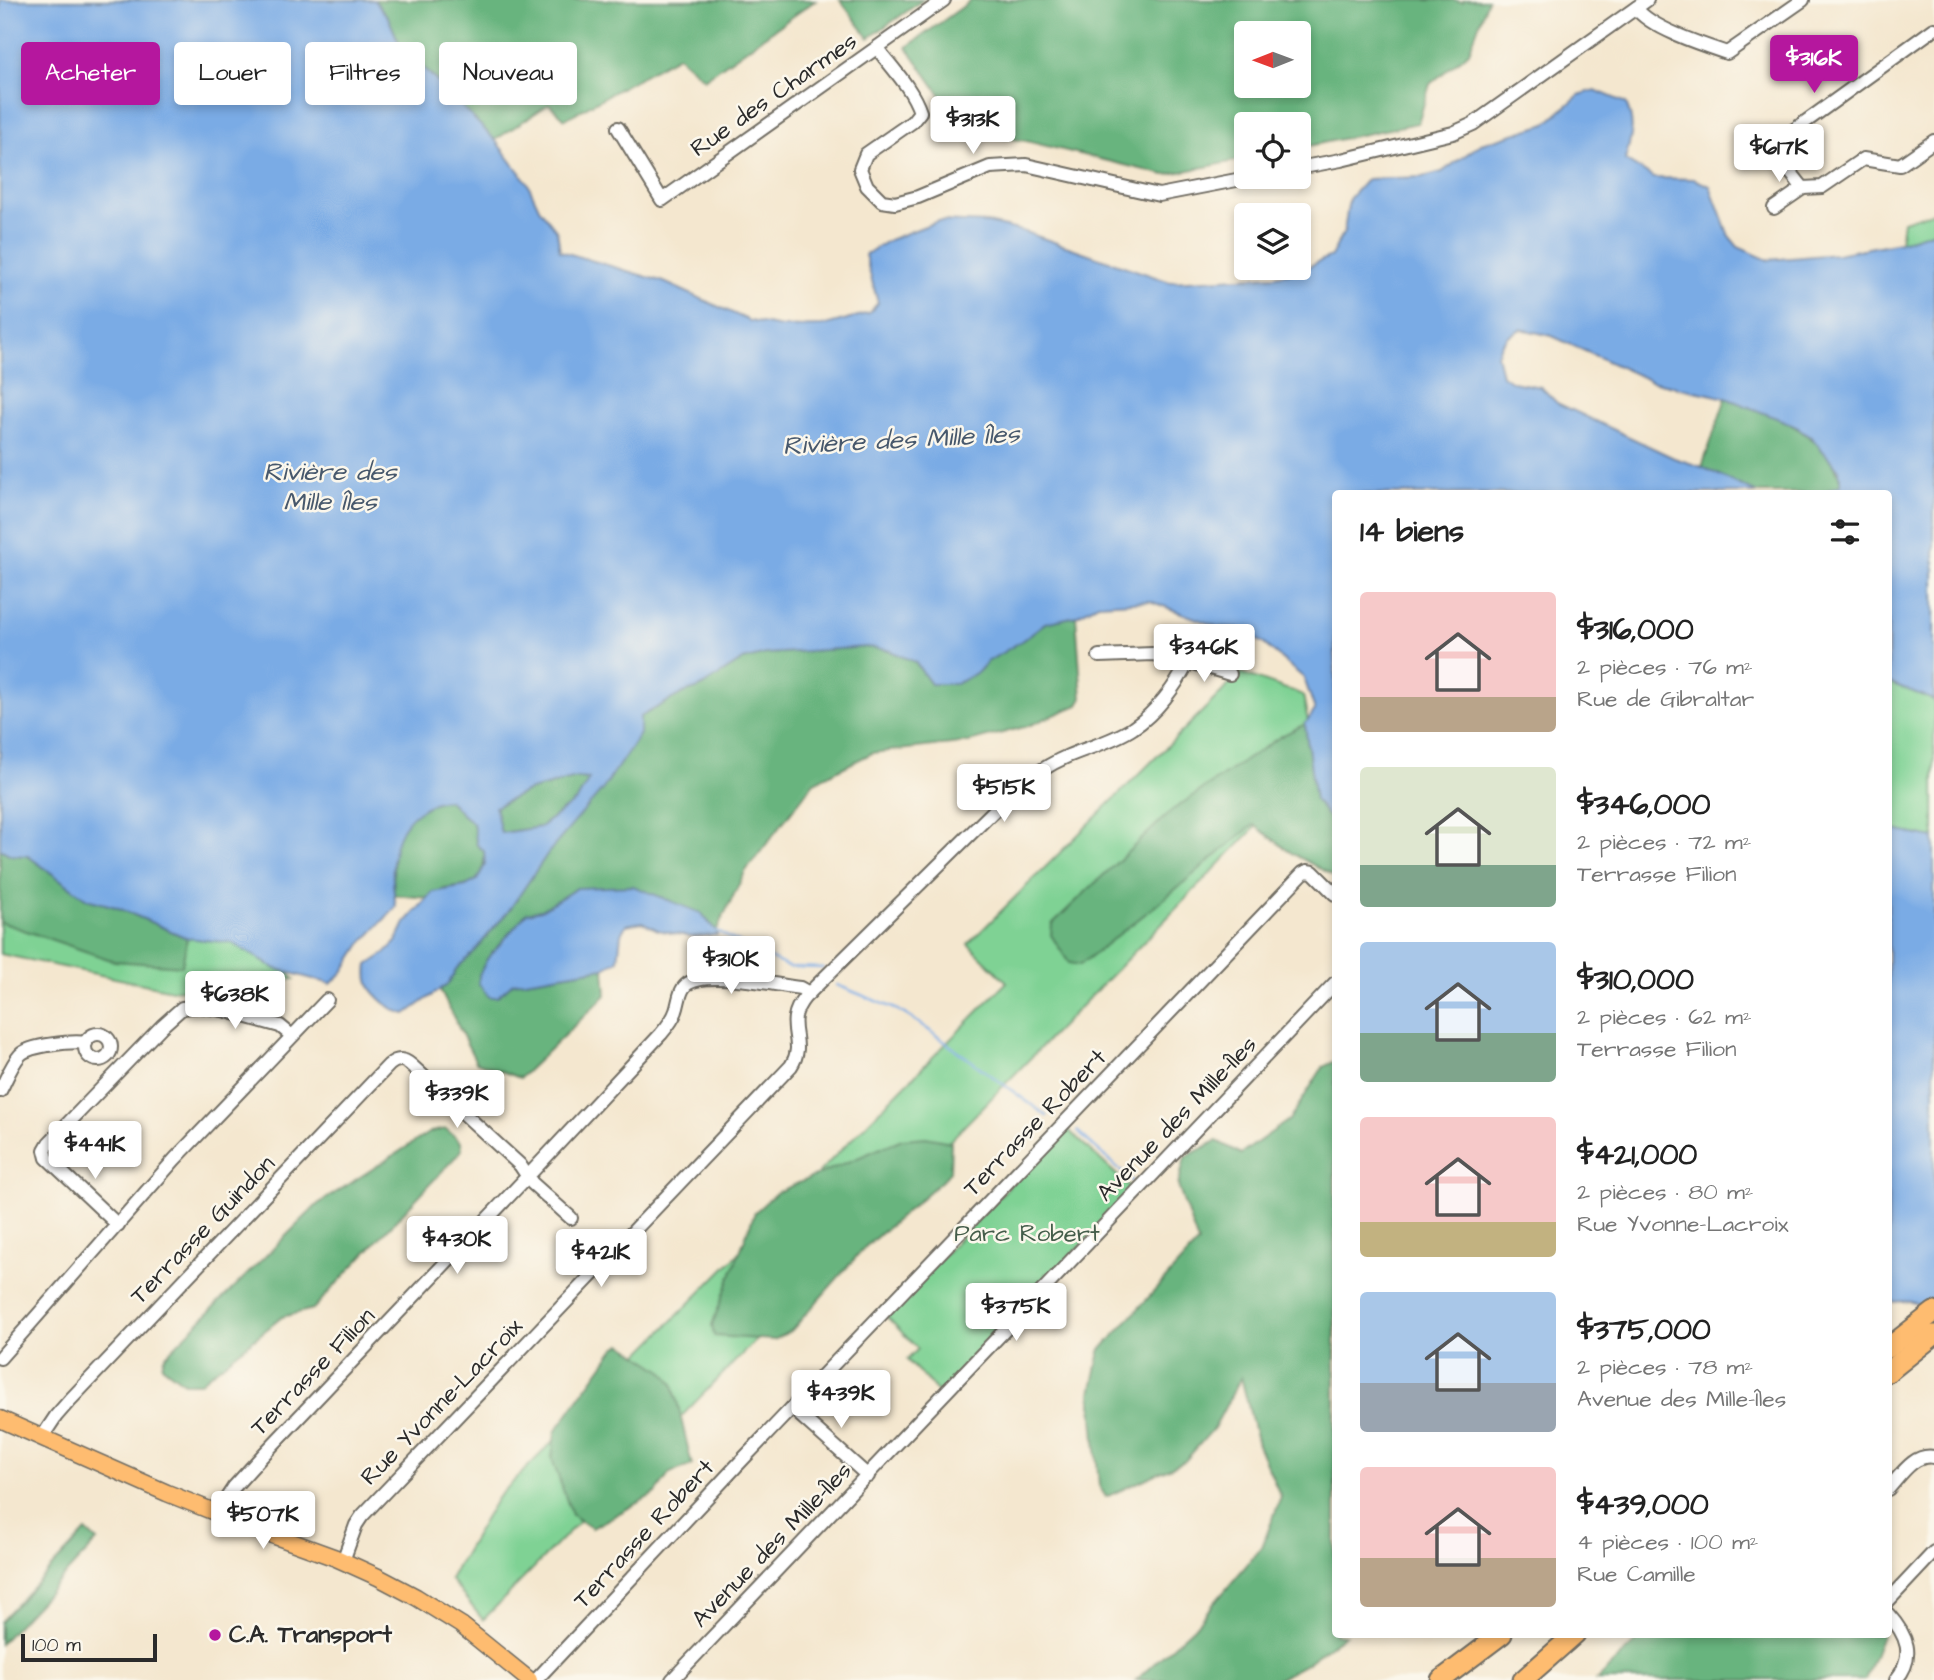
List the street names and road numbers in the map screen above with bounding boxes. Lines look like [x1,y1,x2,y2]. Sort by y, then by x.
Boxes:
street label: Rue des Charmes [684,25,864,165]
street label: Avenue des Mille-Îles [1089,1029,1265,1209]
street label: Terrasse Robert [956,1041,1115,1204]
street label: Terrasse Guindon [123,1148,283,1312]
street label: Terrasse Filion [243,1300,383,1444]
street label: Rue Yvonne-Lacroix [353,1310,531,1493]
street label: Terrasse Robert [566,1451,723,1616]
street label: Avenue des Mille-Îles [684,1455,860,1635]

